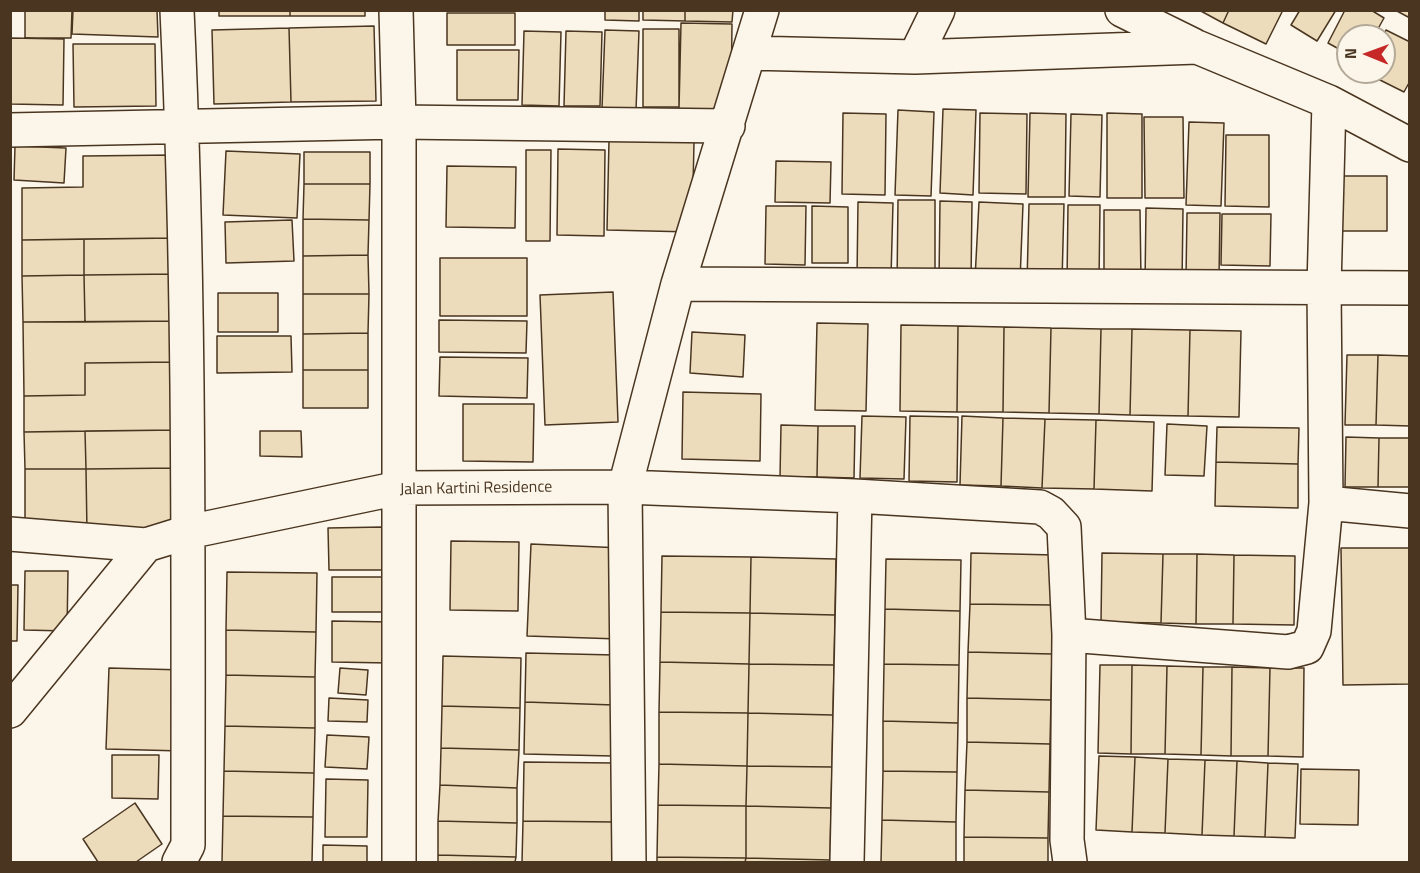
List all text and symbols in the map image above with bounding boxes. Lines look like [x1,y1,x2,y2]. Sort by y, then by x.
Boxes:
north arrow [1336,24,1396,84]
text: N [1338,48,1362,59]
street label: Jalan Kartini Residence [400,478,552,500]

